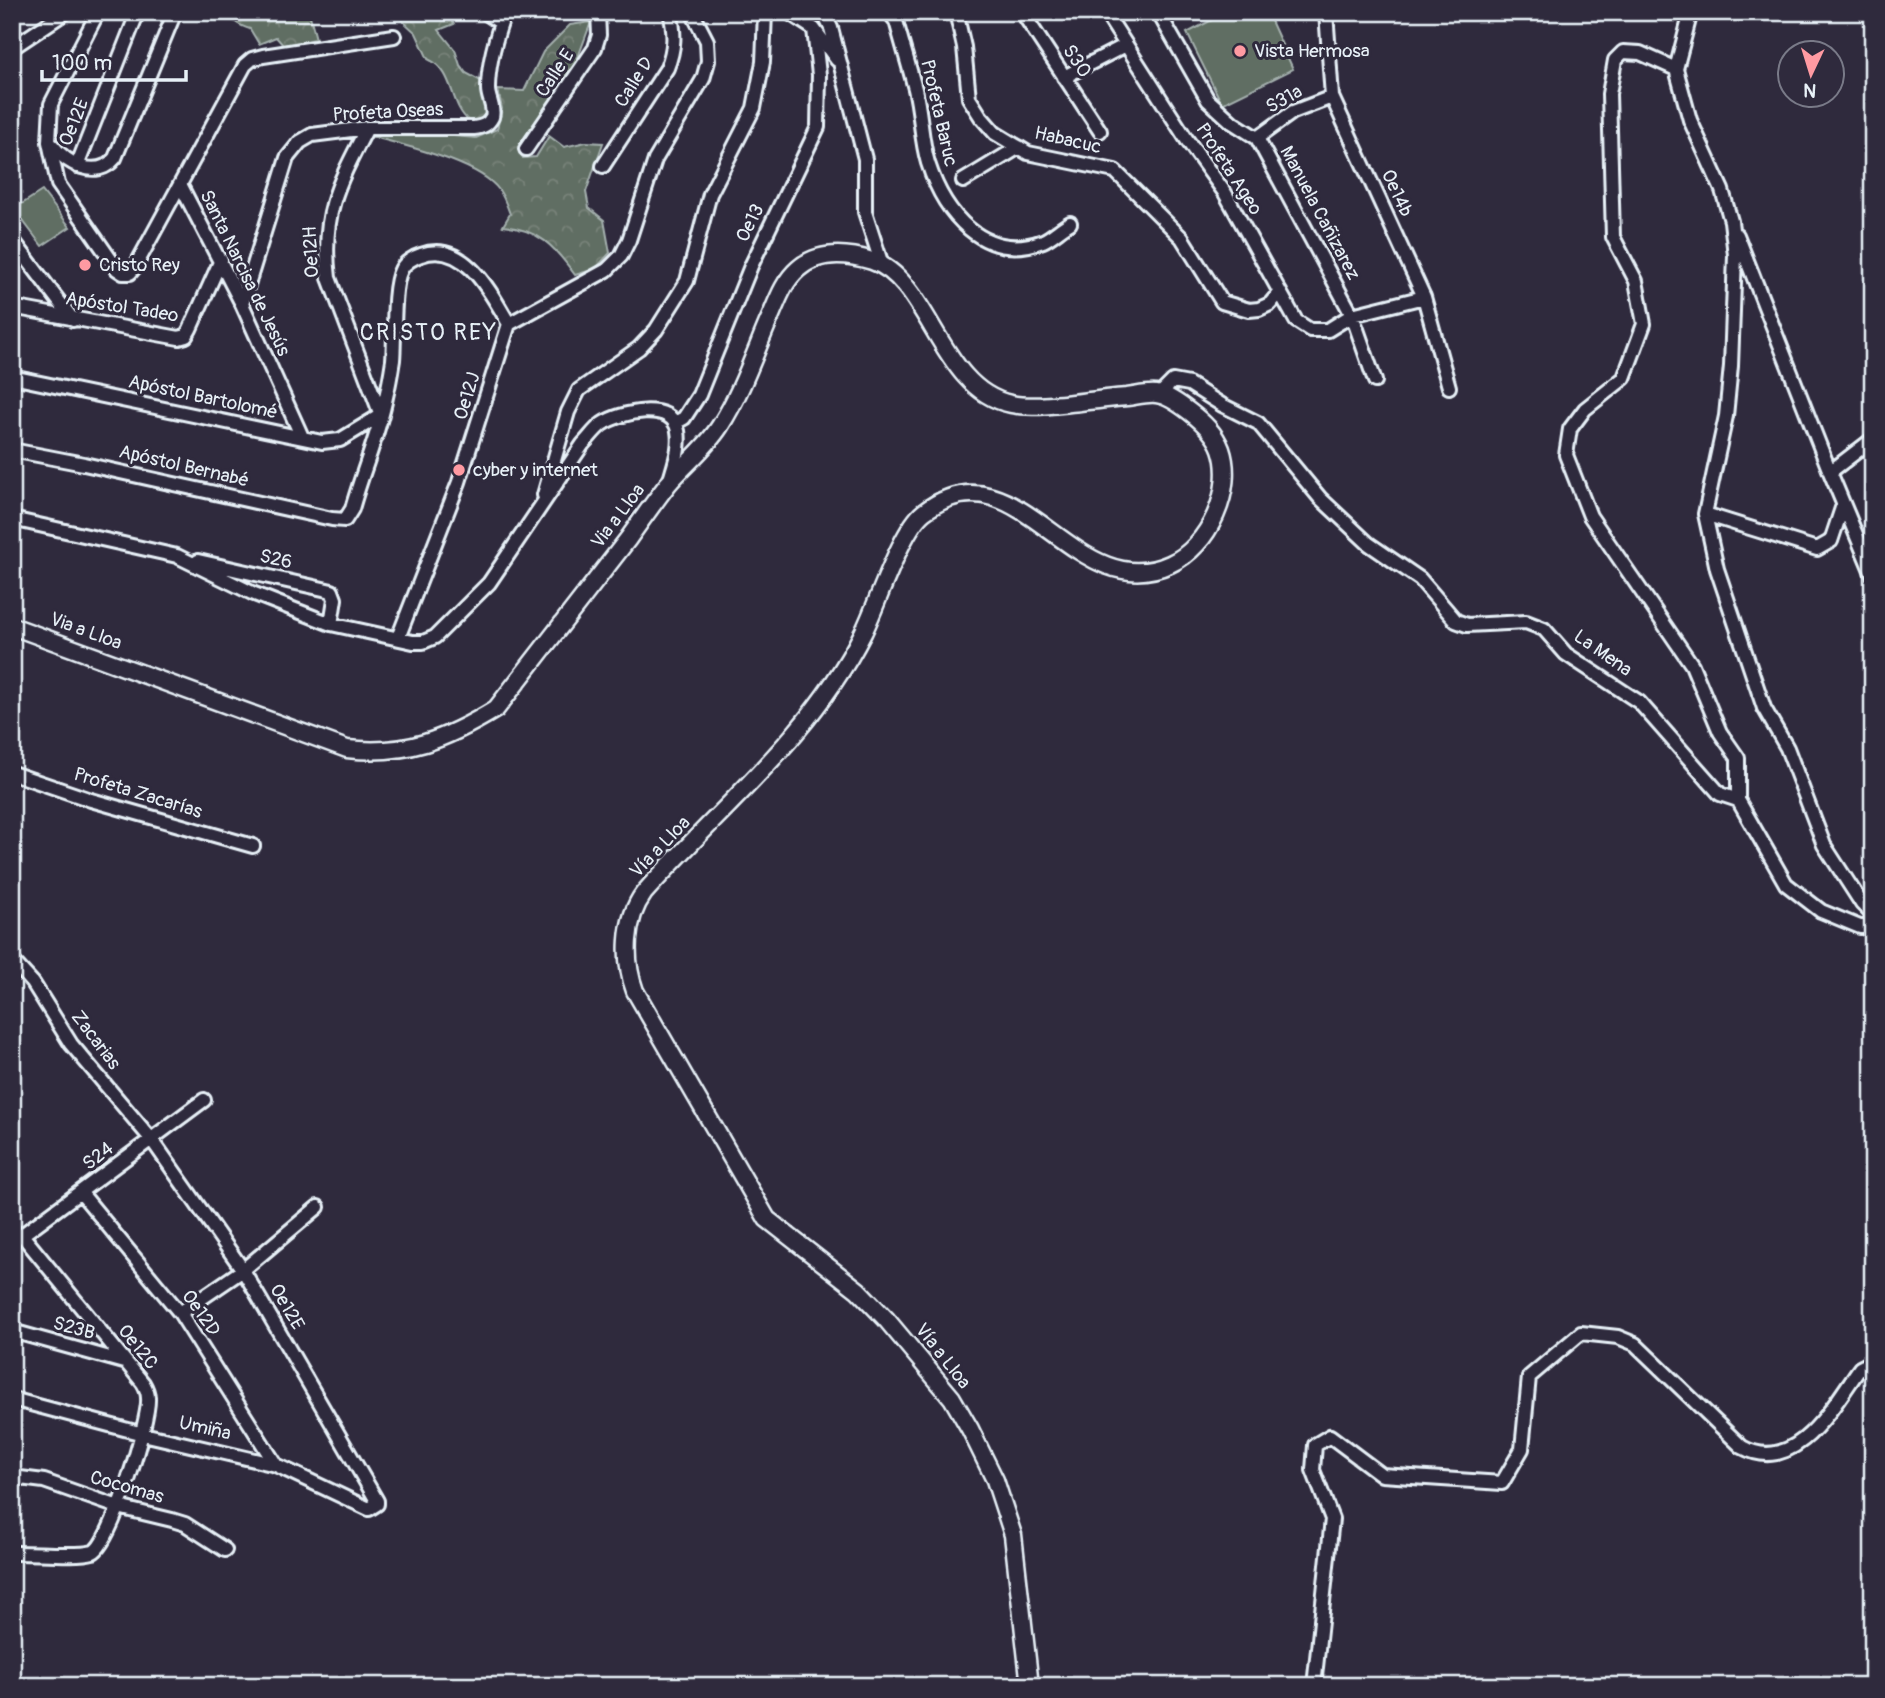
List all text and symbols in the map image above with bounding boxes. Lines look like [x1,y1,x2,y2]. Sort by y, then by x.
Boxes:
scale bar [42,38,186,82]
north arrow [1776,38,1846,108]
place label: Vista Hermosa [1254,39,1370,63]
street label: S30 [1057,40,1097,82]
marker: Vista Hermosa [1232,43,1248,59]
street label: Calle E [530,44,580,102]
text: 100 m [52,50,112,77]
street label: Calle D [609,52,659,112]
street label: Profeta Baruc [915,57,963,169]
text: N [1802,78,1817,102]
street label: S31a [1262,79,1307,119]
street label: Oe12E [54,95,94,149]
street label: Profeta Oseas [332,97,444,127]
street label: Profeta Ageo [1190,119,1268,219]
street label: Habacuc [1032,121,1104,159]
street label: Manuela Cañizarez [1275,142,1365,284]
street label: Oe14b [1376,166,1418,220]
street label: Santa Narcisa de Jesús [194,186,296,360]
street label: Oe13 [731,200,769,246]
street label: Oe12H [298,226,324,278]
place label: Cristo Rey [99,253,180,277]
marker: Cristo Rey [77,257,93,273]
street label: Apóstol Tadeo [64,286,180,328]
district label: CRISTO REY [360,318,498,347]
street label: Apóstol Bartolomé [126,369,280,425]
street label: Oe12J [448,369,486,423]
street label: Apóstol Bernabé [117,439,251,493]
place label: cyber y internet [473,458,598,482]
marker: cyber y internet [451,462,467,478]
street label: Via a Lloa [586,479,650,553]
street label: S26 [257,544,295,574]
street label: Via a Lloa [47,607,125,655]
street label: La Mena [1569,624,1637,682]
street label: Profeta Zacarías [71,762,206,824]
street label: Vía a Lloa [625,811,695,883]
street label: Zacarias [66,1006,126,1075]
street label: S24 [78,1137,118,1175]
street label: Oe12E [264,1280,310,1334]
street label: Oe12D [176,1285,226,1341]
street label: S23B [50,1311,98,1345]
street label: Vía a Lloa [910,1318,976,1394]
street label: Oe12C [113,1320,163,1374]
street label: Umiña [177,1410,233,1446]
street label: Cocomas [87,1465,167,1509]

